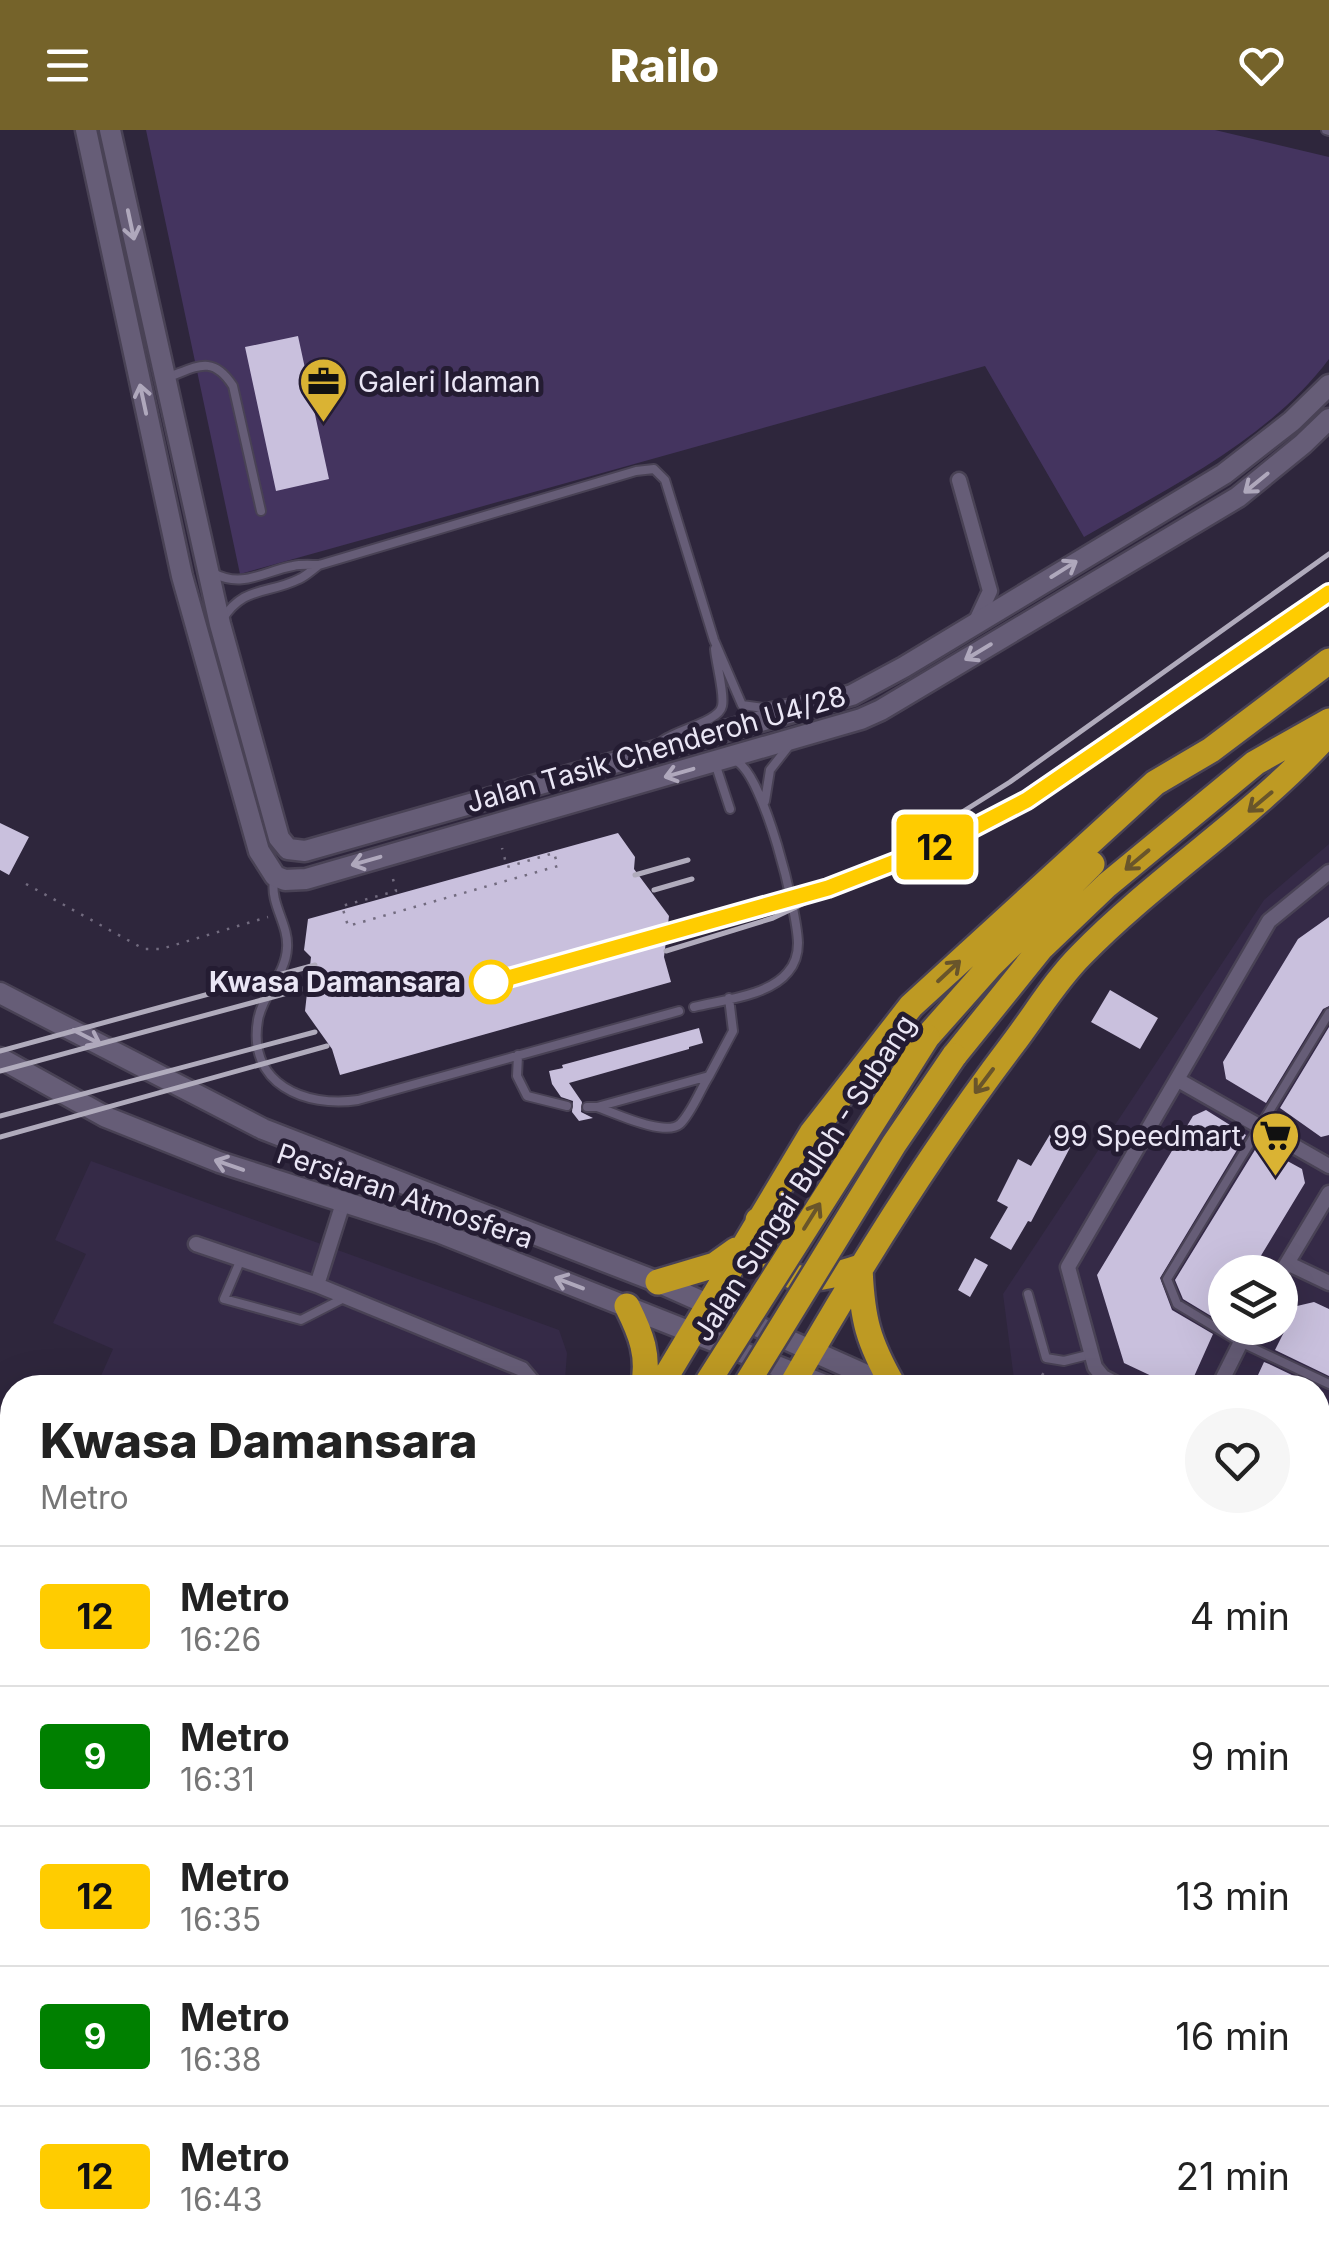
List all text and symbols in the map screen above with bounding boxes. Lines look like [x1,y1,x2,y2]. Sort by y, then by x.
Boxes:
icon: menu [40,38,95,93]
text: Railo [610,38,719,93]
icon: heart [1234,38,1289,93]
one-way arrow [123,208,141,240]
office icon: Galeri Idaman [297,356,349,424]
place label: Galeri Idaman [358,365,541,399]
one-way arrow [132,384,151,416]
one-way arrow [1243,472,1269,494]
one-way arrow [1049,559,1078,579]
one-way arrow [964,642,993,662]
street label: Jalan Tasik Chenderoh U4/28 [462,678,850,820]
one-way arrow [664,765,695,783]
one-way arrow [1248,790,1273,813]
line badge: 12 [890,814,980,880]
text: 12 [916,826,954,868]
one-way arrow [1125,848,1151,870]
one-way arrow [351,853,382,872]
one-way arrow [936,960,961,983]
marker: Kwasa Damansara [470,961,512,1003]
place label: Kwasa Damansara [209,965,461,999]
street label: Jalan Sungai Buloh - Subang [686,1008,922,1348]
one-way arrow [71,1028,101,1047]
one-way arrow [974,1067,995,1094]
supermarket icon: 99 Speedmart [1250,1110,1302,1178]
place label: 99 Speedmart [1053,1119,1241,1153]
street label: Persiaran Atmosfera [272,1136,538,1256]
one-way arrow [214,1155,246,1173]
one-way arrow [802,1202,822,1231]
map controls [1208,1255,1298,1345]
button: layers [1208,1255,1298,1345]
one-way arrow [555,1273,585,1291]
button: heart [1185,1408,1290,1513]
text: Kwasa Damansara [40,1411,478,1470]
text: Metro [40,1478,129,1517]
text: Metro [180,1574,290,1620]
text: 4 min [1190,1593,1290,1639]
text: 12 [76,1595,114,1637]
text: 16:26 [180,1620,261,1659]
text: Metro [180,1714,290,1760]
text: 9 min [1191,1733,1290,1779]
text: 9 [84,1735,106,1777]
text: 16:31 [180,1760,255,1799]
text: Metro [180,1854,290,1900]
text: 13 min [1175,1873,1290,1919]
text: 12 [76,1875,114,1917]
text: 16:35 [180,1900,261,1939]
text: Metro [180,1994,290,2040]
text: 16 min [1175,2013,1290,2059]
text: 9 [84,2015,106,2057]
text: 16:38 [180,2040,262,2079]
text: Metro [180,2134,290,2180]
text: 21 min [1176,2153,1290,2199]
text: 12 [76,2155,114,2197]
text: 16:43 [180,2180,263,2219]

